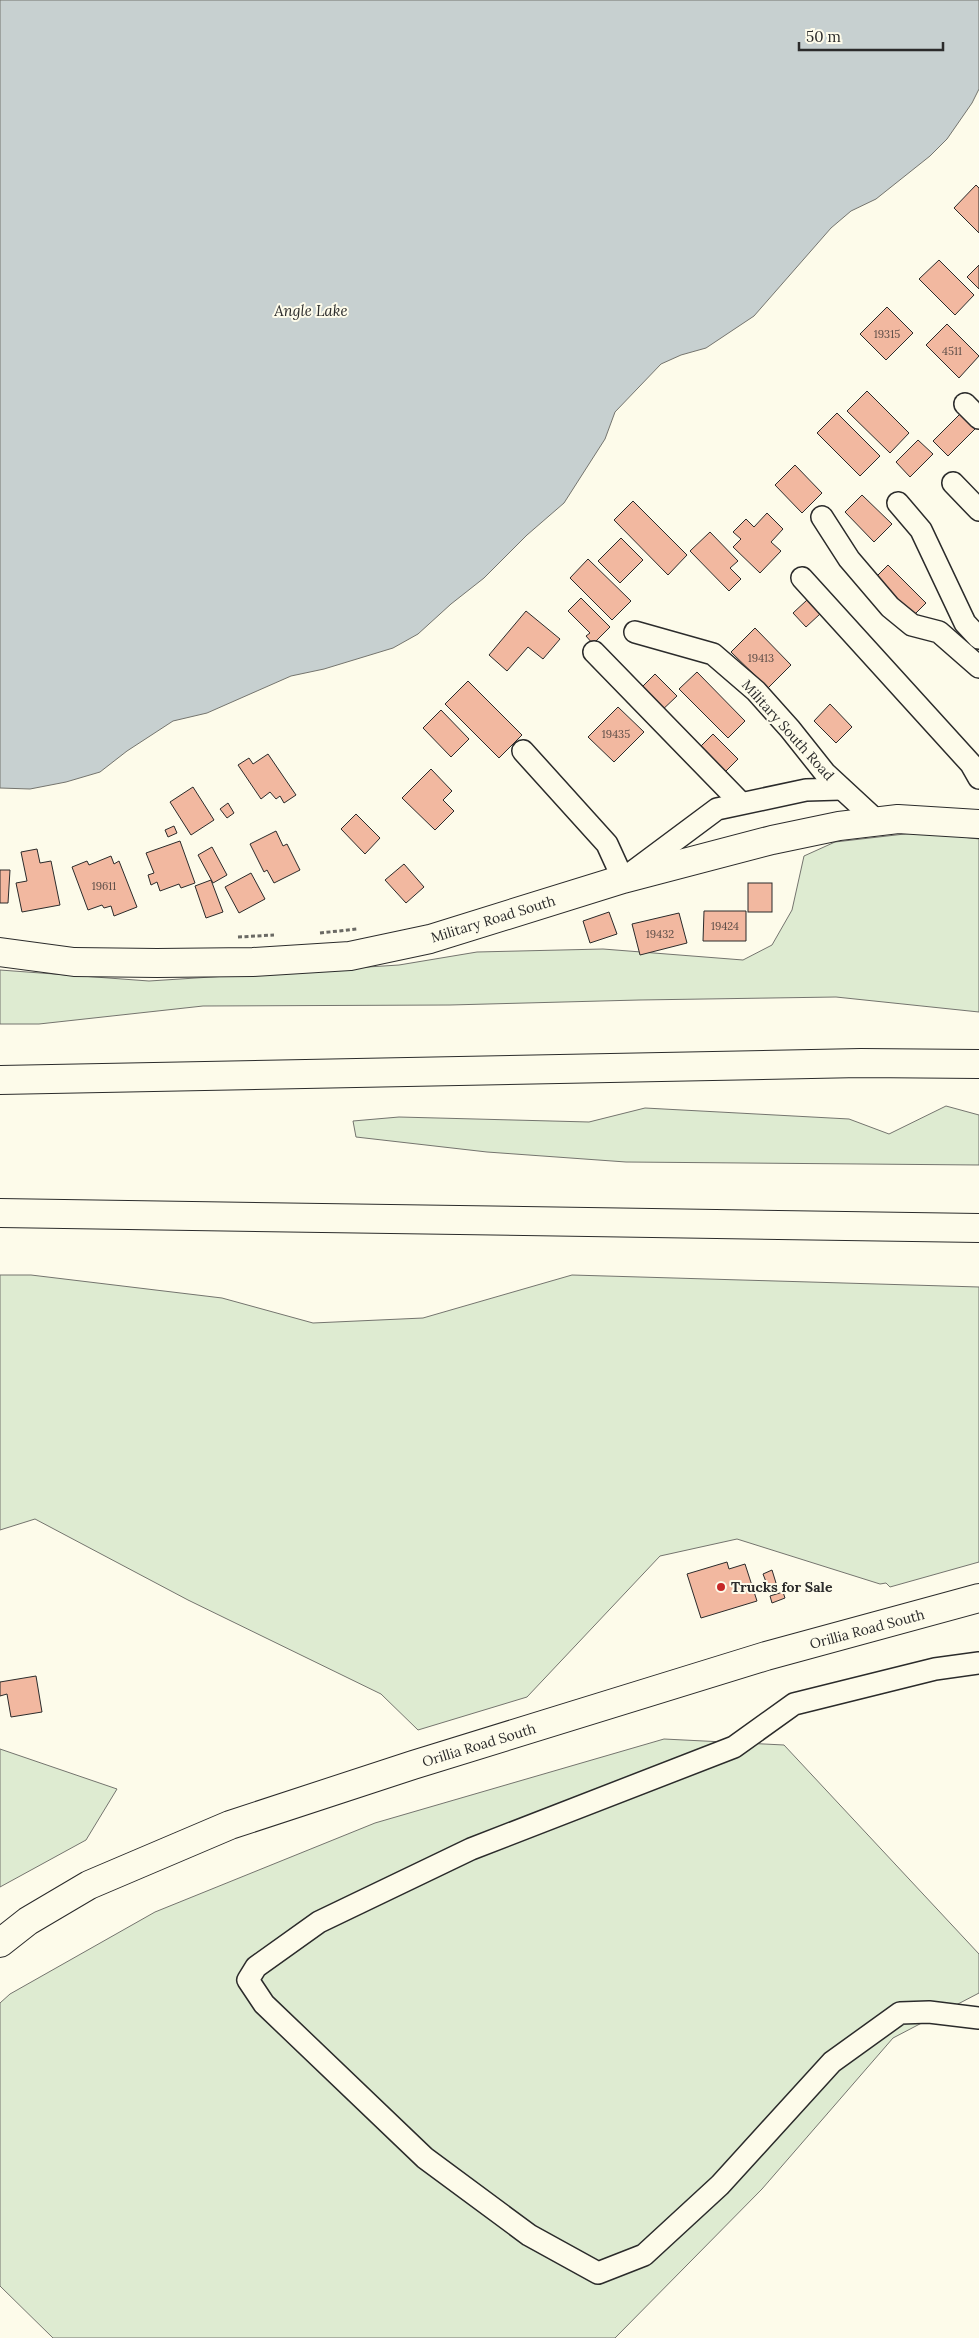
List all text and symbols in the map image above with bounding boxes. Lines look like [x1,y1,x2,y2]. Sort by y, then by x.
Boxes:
scale bar [799,20,943,52]
text: 50 m [806,27,841,46]
water label: Angle Lake [273,301,348,320]
house number: 19315 [874,327,900,341]
house number: 4511 [942,344,962,358]
house number: 19413 [748,651,774,665]
street label: Military South Road [738,676,838,784]
house number: 19435 [602,727,630,741]
house number: 19611 [92,879,116,893]
street label: Military Road South [429,892,557,946]
house number: 19424 [711,919,739,933]
house number: 19432 [646,927,674,941]
place label: Trucks for Sale [731,1578,833,1596]
marker: Trucks for Sale [715,1581,727,1593]
street label: Orillia Road South [808,1605,926,1653]
street label: Orillia Road South [420,1719,538,1771]

